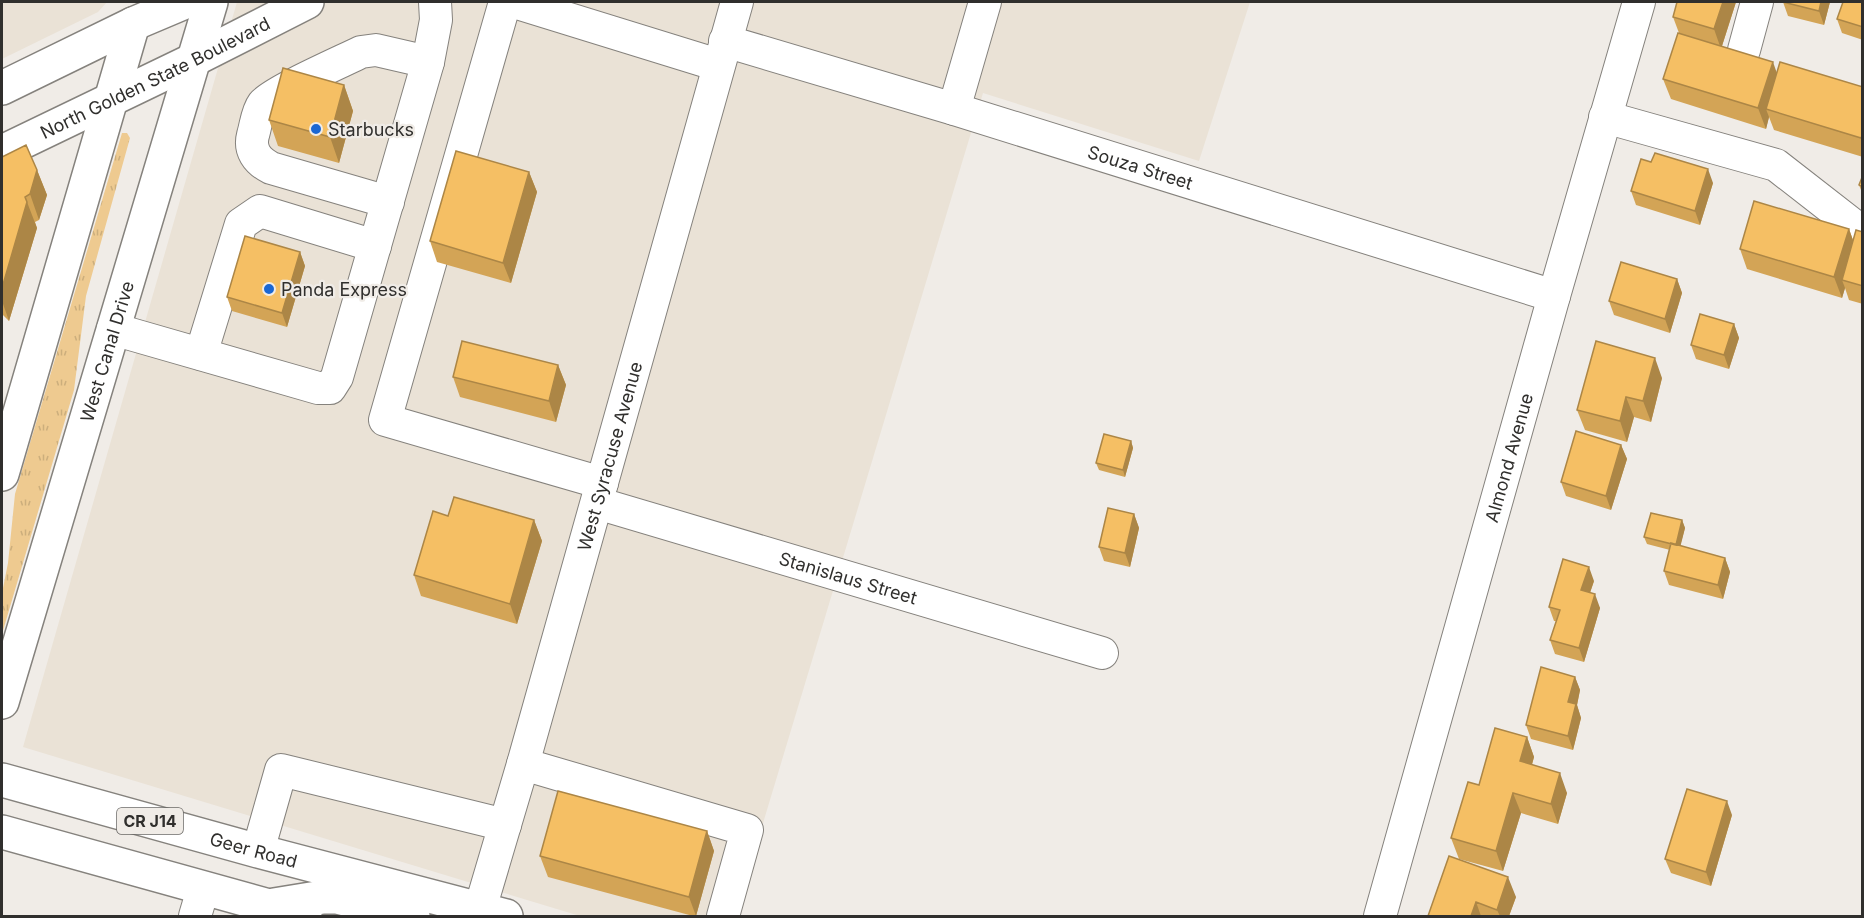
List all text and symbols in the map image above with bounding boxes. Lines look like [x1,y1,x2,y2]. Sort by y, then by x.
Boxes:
street label: North Golden State Boulevard [37,12,273,143]
place label: Starbucks [328,119,414,140]
marker: Starbucks [309,122,323,136]
street label: Souza Street [1085,141,1196,193]
street label: West Canal Drive [76,278,138,424]
place label: Panda Express [281,279,407,300]
marker: Panda Express [262,282,276,296]
street label: West Syracuse Avenue [573,359,646,553]
street label: Almond Avenue [1480,391,1537,525]
street label: Stanislaus Street [777,547,920,608]
road number: CR J14 [117,808,183,834]
street label: Geer Road [207,828,300,871]

